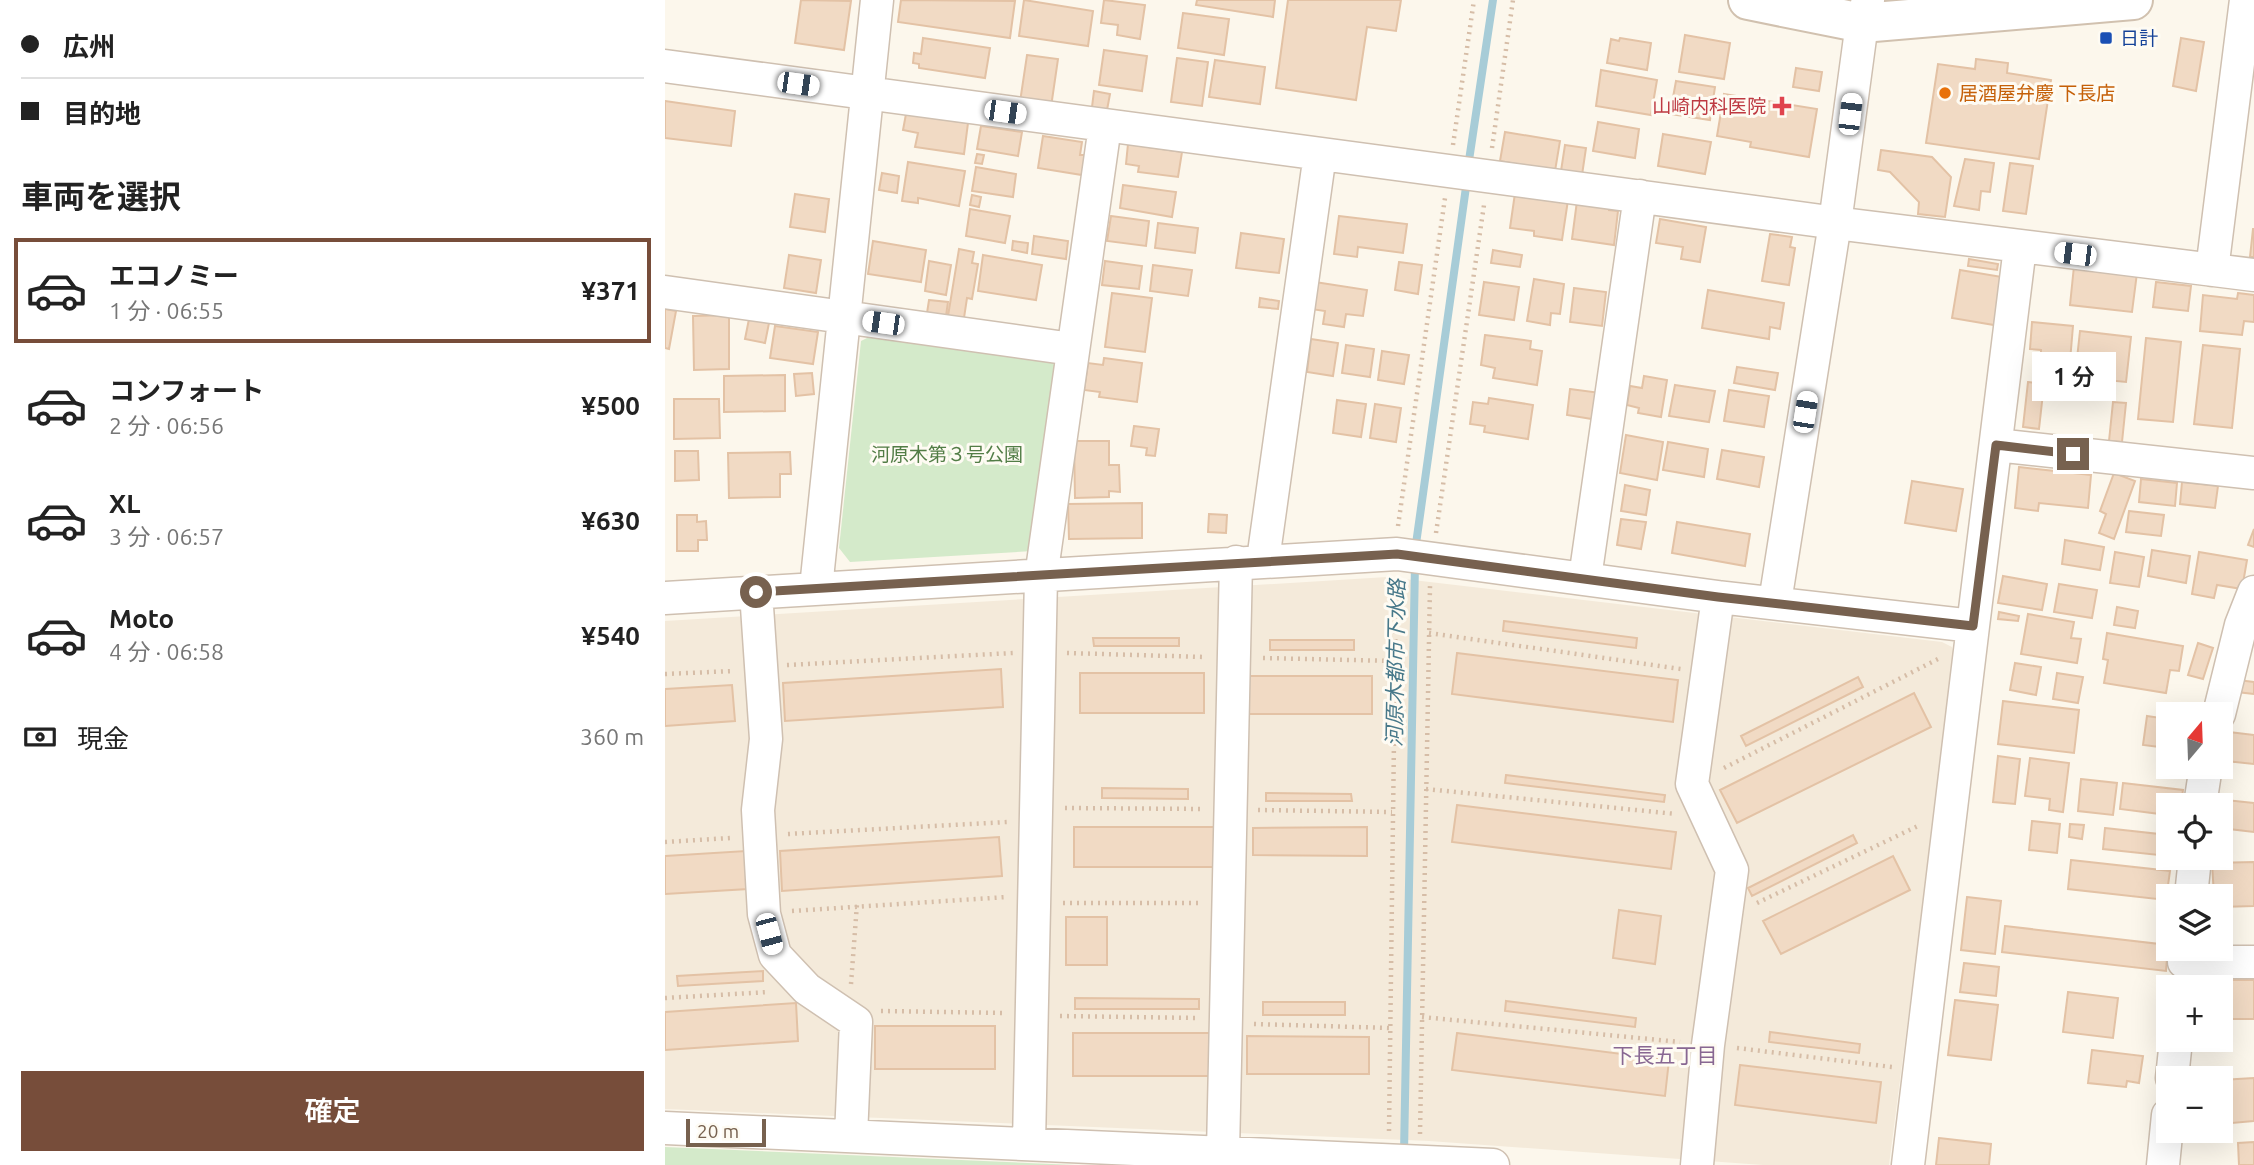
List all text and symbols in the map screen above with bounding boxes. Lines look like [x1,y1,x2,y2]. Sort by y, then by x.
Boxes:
place label: 日計 [2120,27,2158,49]
marker: 日計 [2098,30,2114,46]
text: 広州 [63,32,115,61]
car [776,71,821,97]
place label: 居酒屋弁慶 下長店 [1959,82,2115,104]
marker: 居酒屋弁慶 下長店 [1937,85,1953,101]
car [1838,92,1863,136]
place label: 山崎内科医院 [1652,95,1766,117]
marker: 山崎内科医院 [1772,96,1792,116]
text: 目的地 [63,99,141,128]
car [983,99,1028,125]
text: 車両を選択 [21,178,181,214]
car [2053,241,2098,267]
icon: car [25,259,88,322]
text: エコノミー [109,261,239,290]
text: ¥371 [581,276,640,305]
text: 1 分 · 06:55 [109,298,224,323]
car [861,310,906,336]
callout: 1 分 [2031,352,2115,402]
text: 1 分 [2053,364,2095,389]
icon: car [25,374,88,437]
text: コンフォート [109,376,264,405]
car [1792,390,1819,434]
text: ¥500 [581,391,640,420]
text: 2 分 · 06:56 [109,413,224,438]
route end [2057,438,2089,470]
park label: 河原木第３号公園 [871,443,1023,465]
icon: car [25,489,88,552]
text: XL [109,489,140,518]
text: ¥630 [581,506,640,535]
text: 3 分 · 06:57 [109,524,224,549]
route start [740,576,772,608]
water label: 河原木都市下水路 [1382,577,1408,747]
icon: car [25,604,88,667]
text: Moto [109,604,174,633]
text: ¥540 [581,621,640,650]
text: 4 分 · 06:58 [109,639,224,664]
north arrow [2156,702,2233,779]
map controls [2156,702,2233,1143]
icon: cash [21,718,59,756]
text: 現金 [77,724,129,753]
text: 360 m [580,724,644,749]
button: locate [2156,793,2233,870]
button: layers [2156,884,2233,961]
car [754,911,785,957]
button: + [2156,975,2233,1052]
district label: 下長五丁目 [1613,1043,1718,1067]
button: − [2156,1066,2233,1143]
button: 確定 [21,1071,644,1151]
scale bar [686,1116,767,1148]
text: 20 m [697,1120,739,1142]

